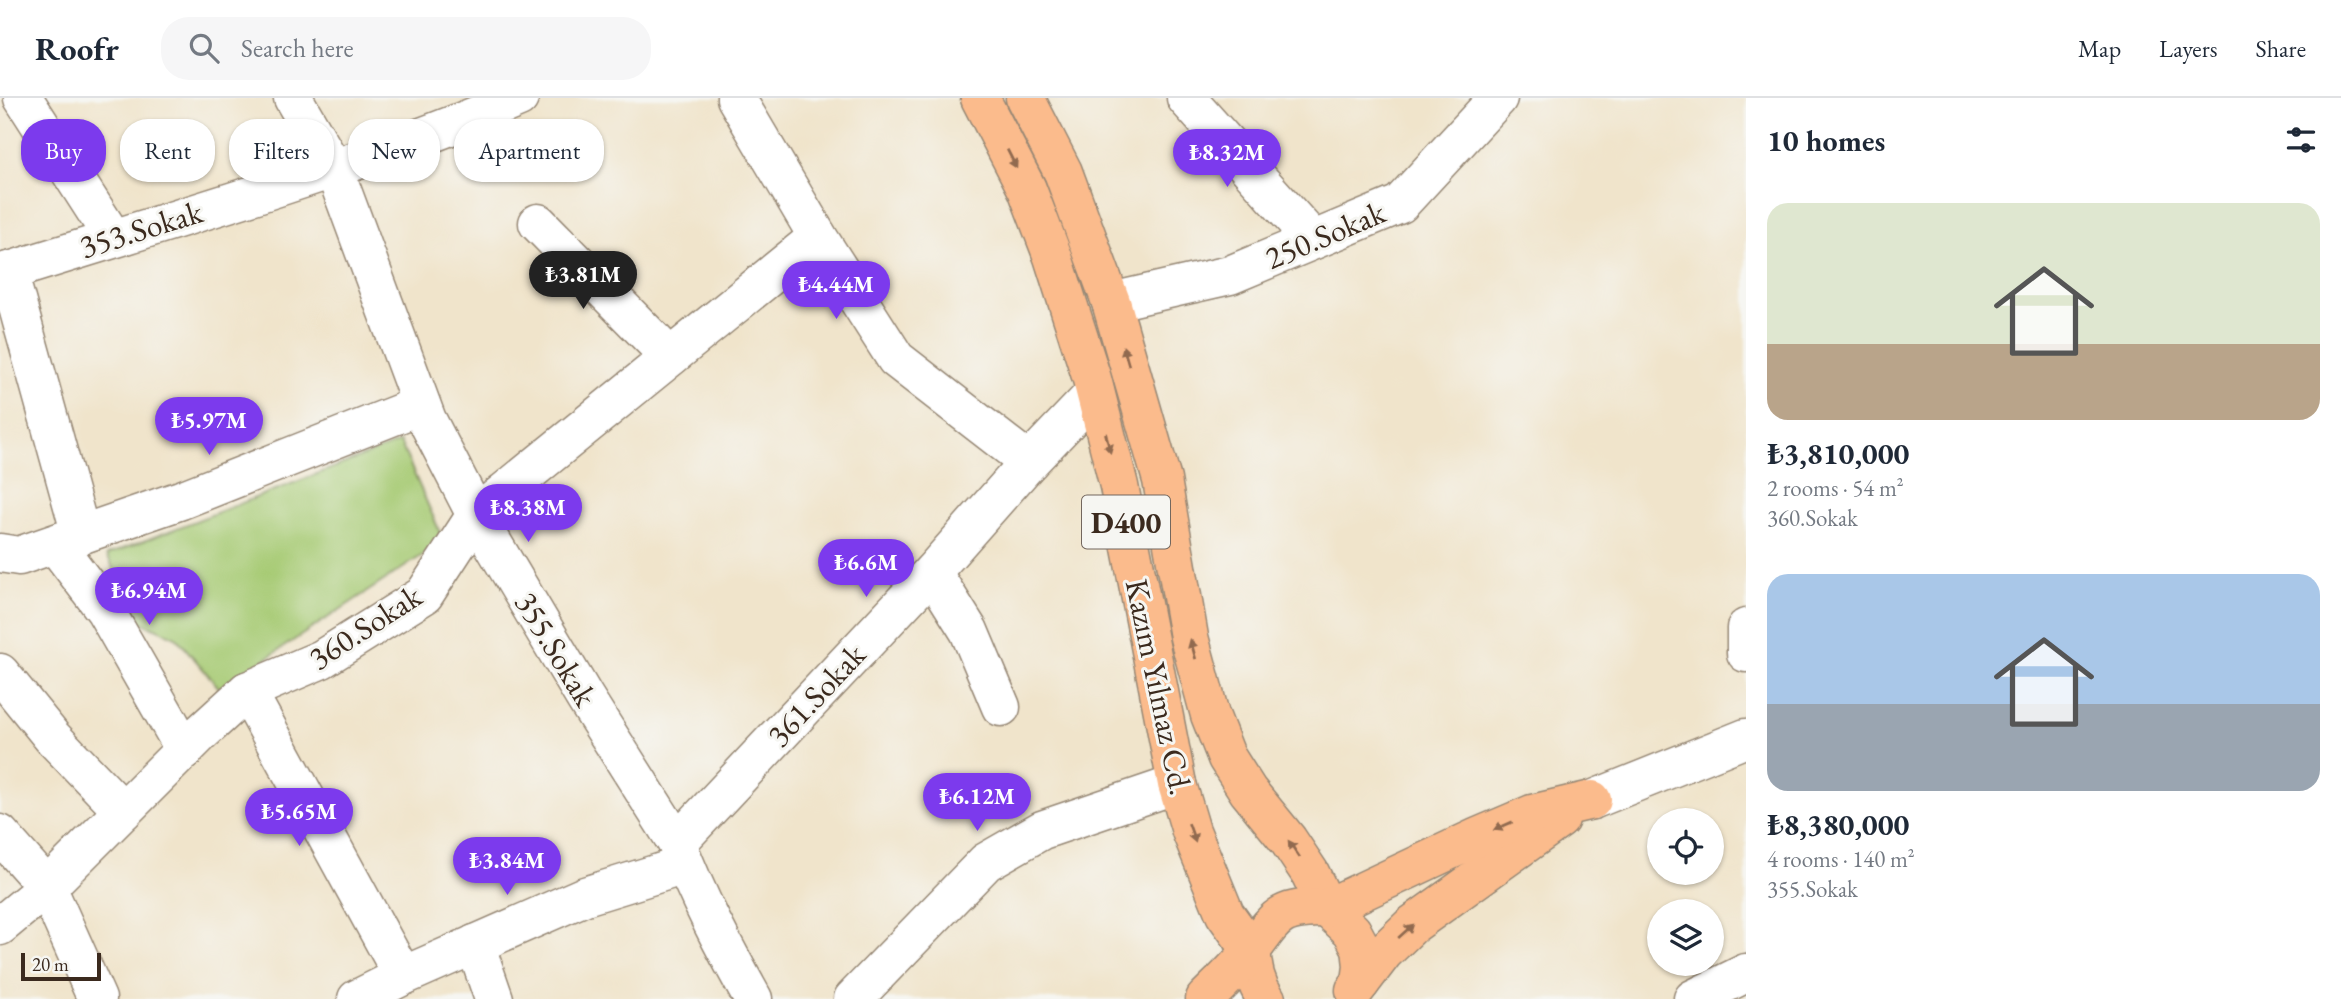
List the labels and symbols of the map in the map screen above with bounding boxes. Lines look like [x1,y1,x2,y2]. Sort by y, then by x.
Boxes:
pin: ₺8.32M [1170,130,1284,189]
one-way arrow [1006,149,1017,169]
street label: 353.Sokak [74,190,209,268]
street label: 250.Sokak [1259,191,1392,279]
pin: ₺3.81M [526,252,640,311]
pin: ₺4.44M [779,262,893,321]
one-way arrow [1121,345,1131,366]
pin: ₺5.97M [152,398,266,457]
one-way arrow [1103,432,1114,454]
pin: ₺8.38M [471,484,585,544]
road number: D400 [1082,496,1170,548]
pin: ₺6.6M [817,540,915,599]
pin: ₺6.94M [92,568,206,627]
street label: 360.Sokak [301,574,430,679]
street label: Kazım Yılmaz Cd. [1116,575,1202,799]
street label: 355.Sokak [505,584,607,715]
street label: 361.Sokak [758,634,875,756]
one-way arrow [1187,638,1198,660]
pin: ₺6.12M [920,774,1034,833]
pin: ₺5.65M [242,788,356,848]
one-way arrow [1492,821,1513,832]
one-way arrow [1187,822,1198,843]
pin: ₺3.84M [450,838,564,897]
one-way arrow [1287,840,1301,858]
one-way arrow [1397,924,1414,940]
scale bar [21,950,102,982]

